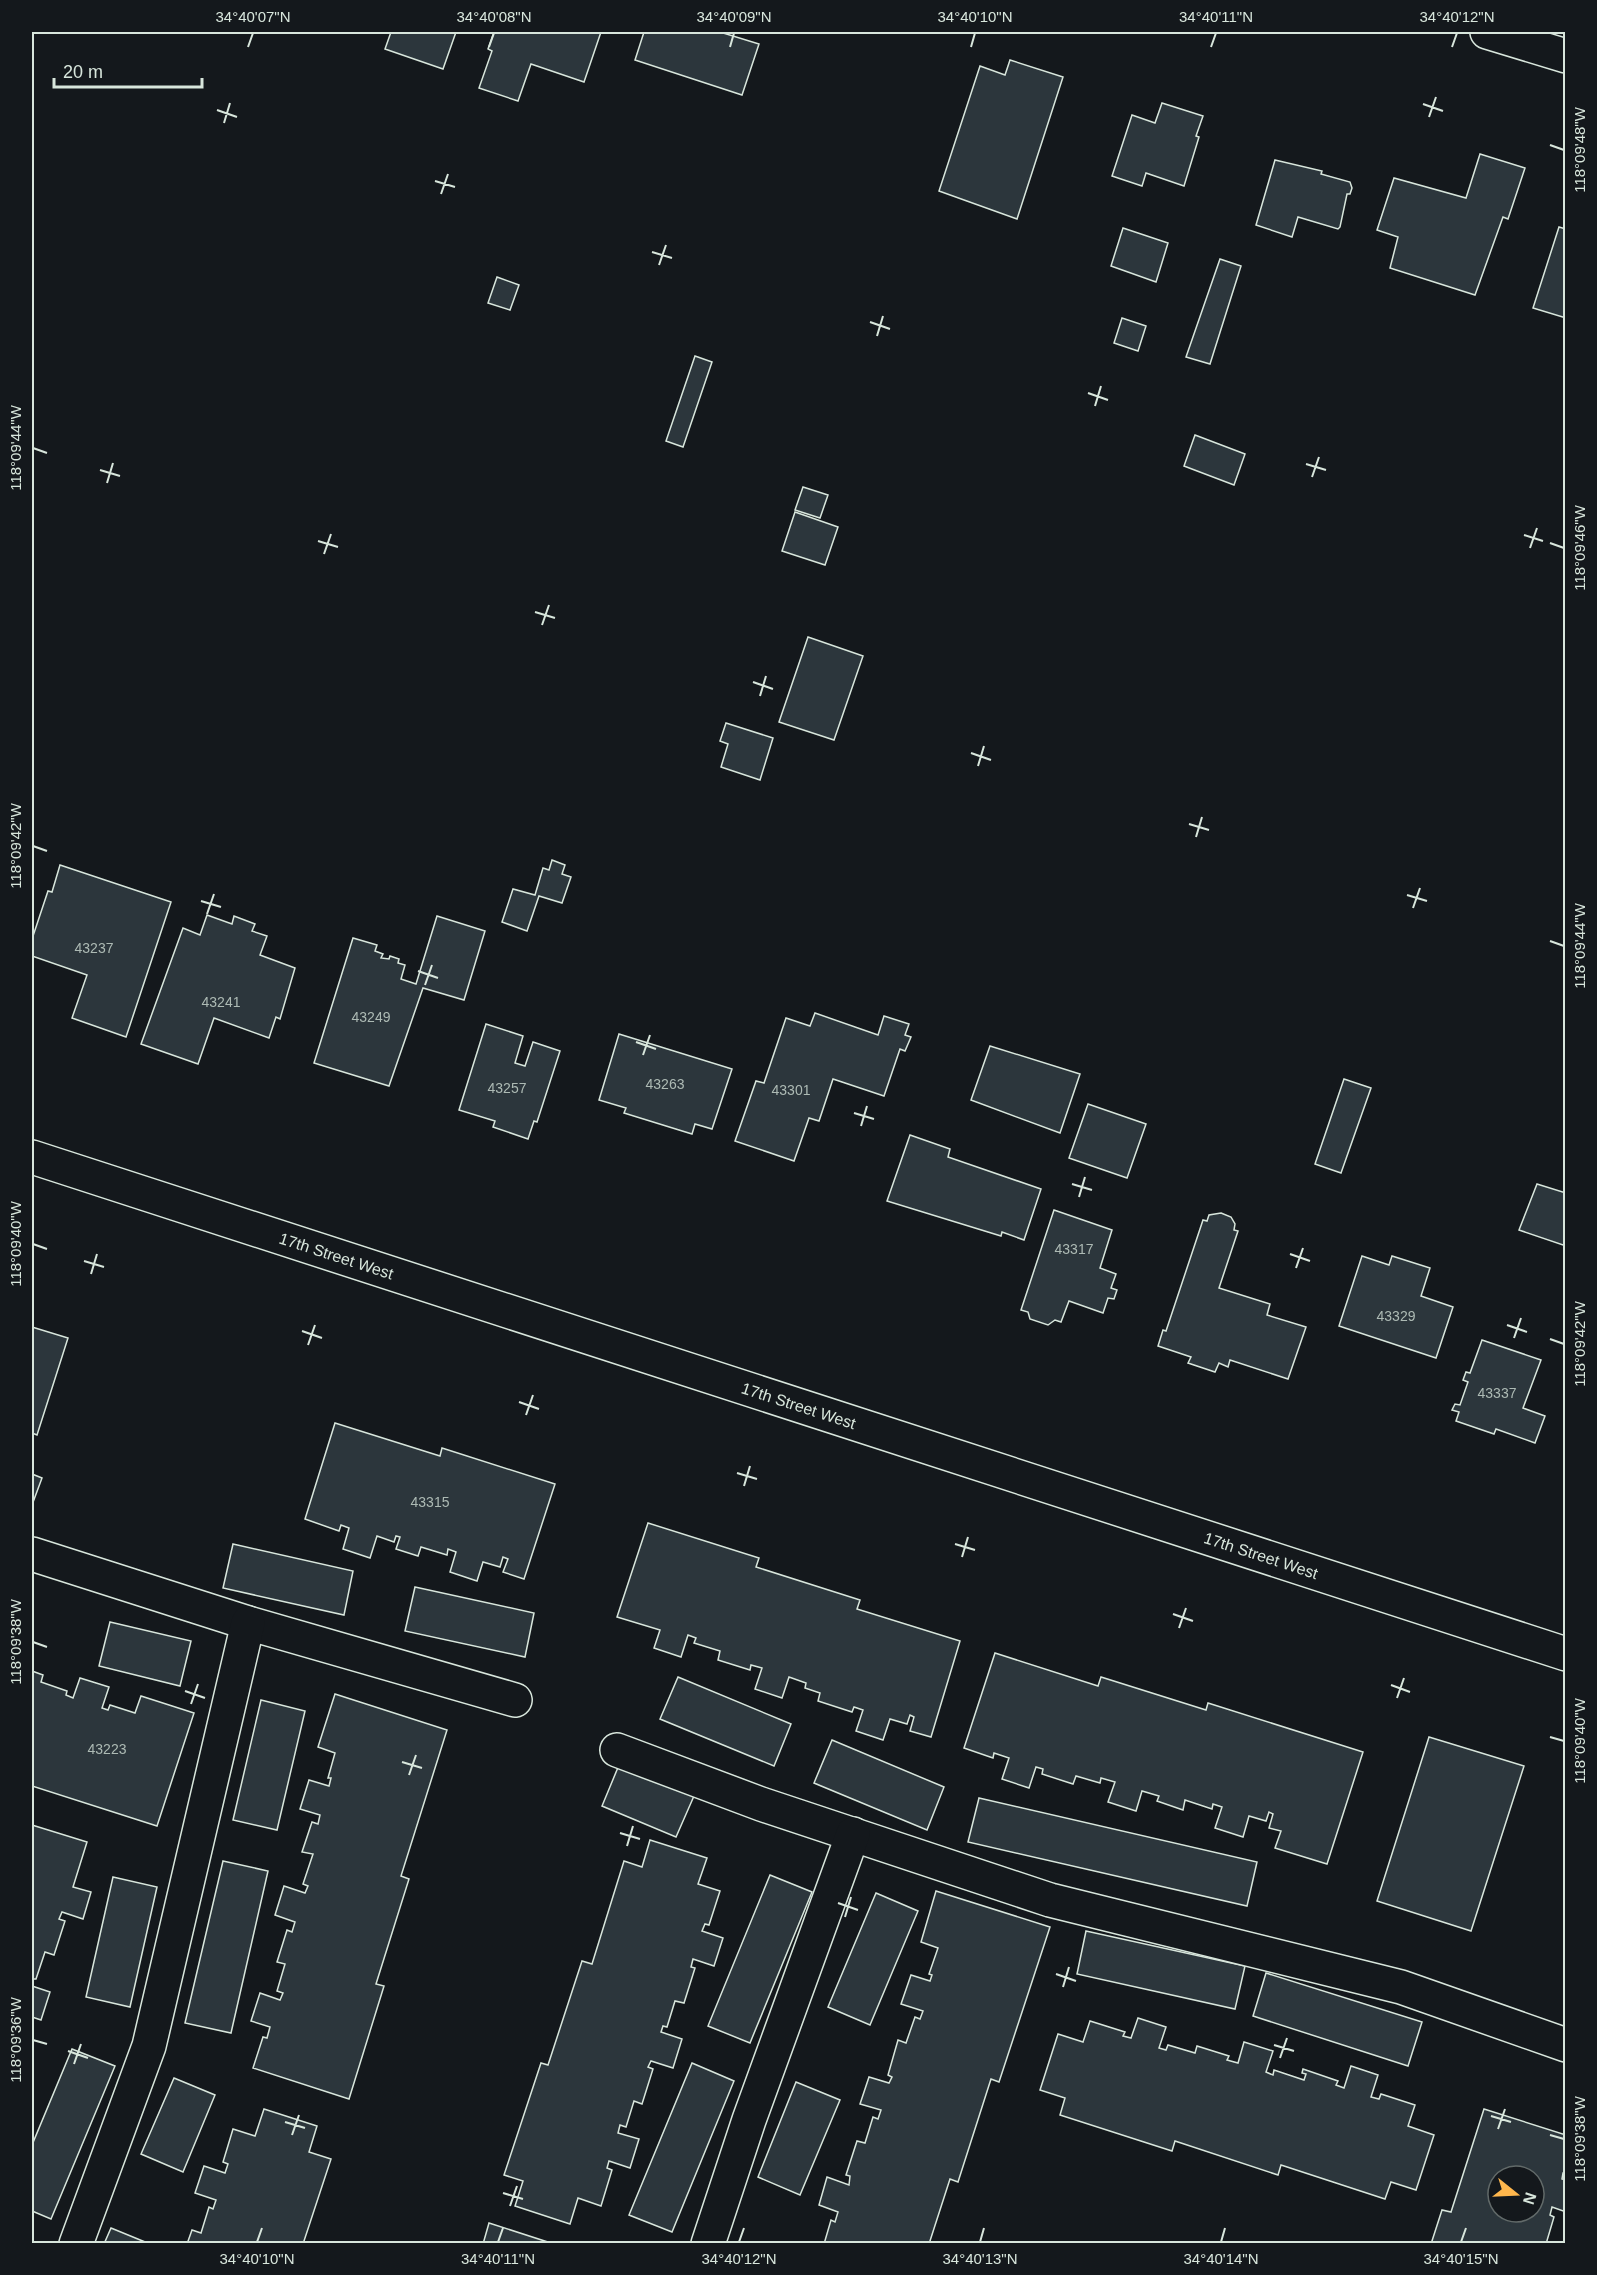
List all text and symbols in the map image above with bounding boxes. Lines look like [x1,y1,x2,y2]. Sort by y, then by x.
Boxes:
text: 34°40'07"N [215,8,291,25]
text: 34°40'08"N [456,8,532,25]
text: 34°40'09"N [696,8,772,25]
text: 34°40'10"N [937,8,1013,25]
text: 34°40'11"N [1179,8,1253,25]
text: 34°40'12"N [1419,8,1495,25]
scale bar [54,51,202,89]
text: 20 m [63,62,103,82]
text: 118°09'48"W [1571,106,1588,193]
text: 118°09'44"W [7,404,24,491]
text: 118°09'46"W [1571,504,1588,591]
text: 118°09'42"W [7,802,24,889]
text: 118°09'44"W [1571,902,1588,989]
house number: 43237 [75,940,114,956]
house number: 43241 [202,994,241,1010]
house number: 43249 [352,1009,391,1025]
house number: 43263 [646,1076,685,1092]
house number: 43257 [488,1080,527,1096]
house number: 43301 [772,1082,811,1098]
text: 118°09'40"W [7,1200,24,1287]
street label: 17th Street West [277,1229,396,1282]
house number: 43317 [1055,1241,1094,1257]
text: 118°09'42"W [1571,1300,1588,1387]
house number: 43329 [1377,1308,1416,1324]
street label: 17th Street West [740,1379,858,1432]
house number: 43337 [1478,1385,1517,1401]
house number: 43315 [411,1494,450,1510]
street label: 17th Street West [1202,1529,1321,1582]
text: 118°09'38"W [7,1598,24,1685]
text: 118°09'40"W [1571,1697,1588,1784]
house number: 43223 [88,1741,127,1757]
text: 118°09'36"W [7,1996,24,2083]
text: 118°09'38"W [1571,2095,1588,2182]
north arrow [1486,2164,1546,2224]
text: N [1520,2190,1540,2207]
text: 34°40'10"N [219,2250,295,2267]
text: 34°40'11"N [461,2250,535,2267]
text: 34°40'12"N [701,2250,777,2267]
text: 34°40'13"N [942,2250,1018,2267]
text: 34°40'14"N [1183,2250,1259,2267]
text: 34°40'15"N [1423,2250,1499,2267]

